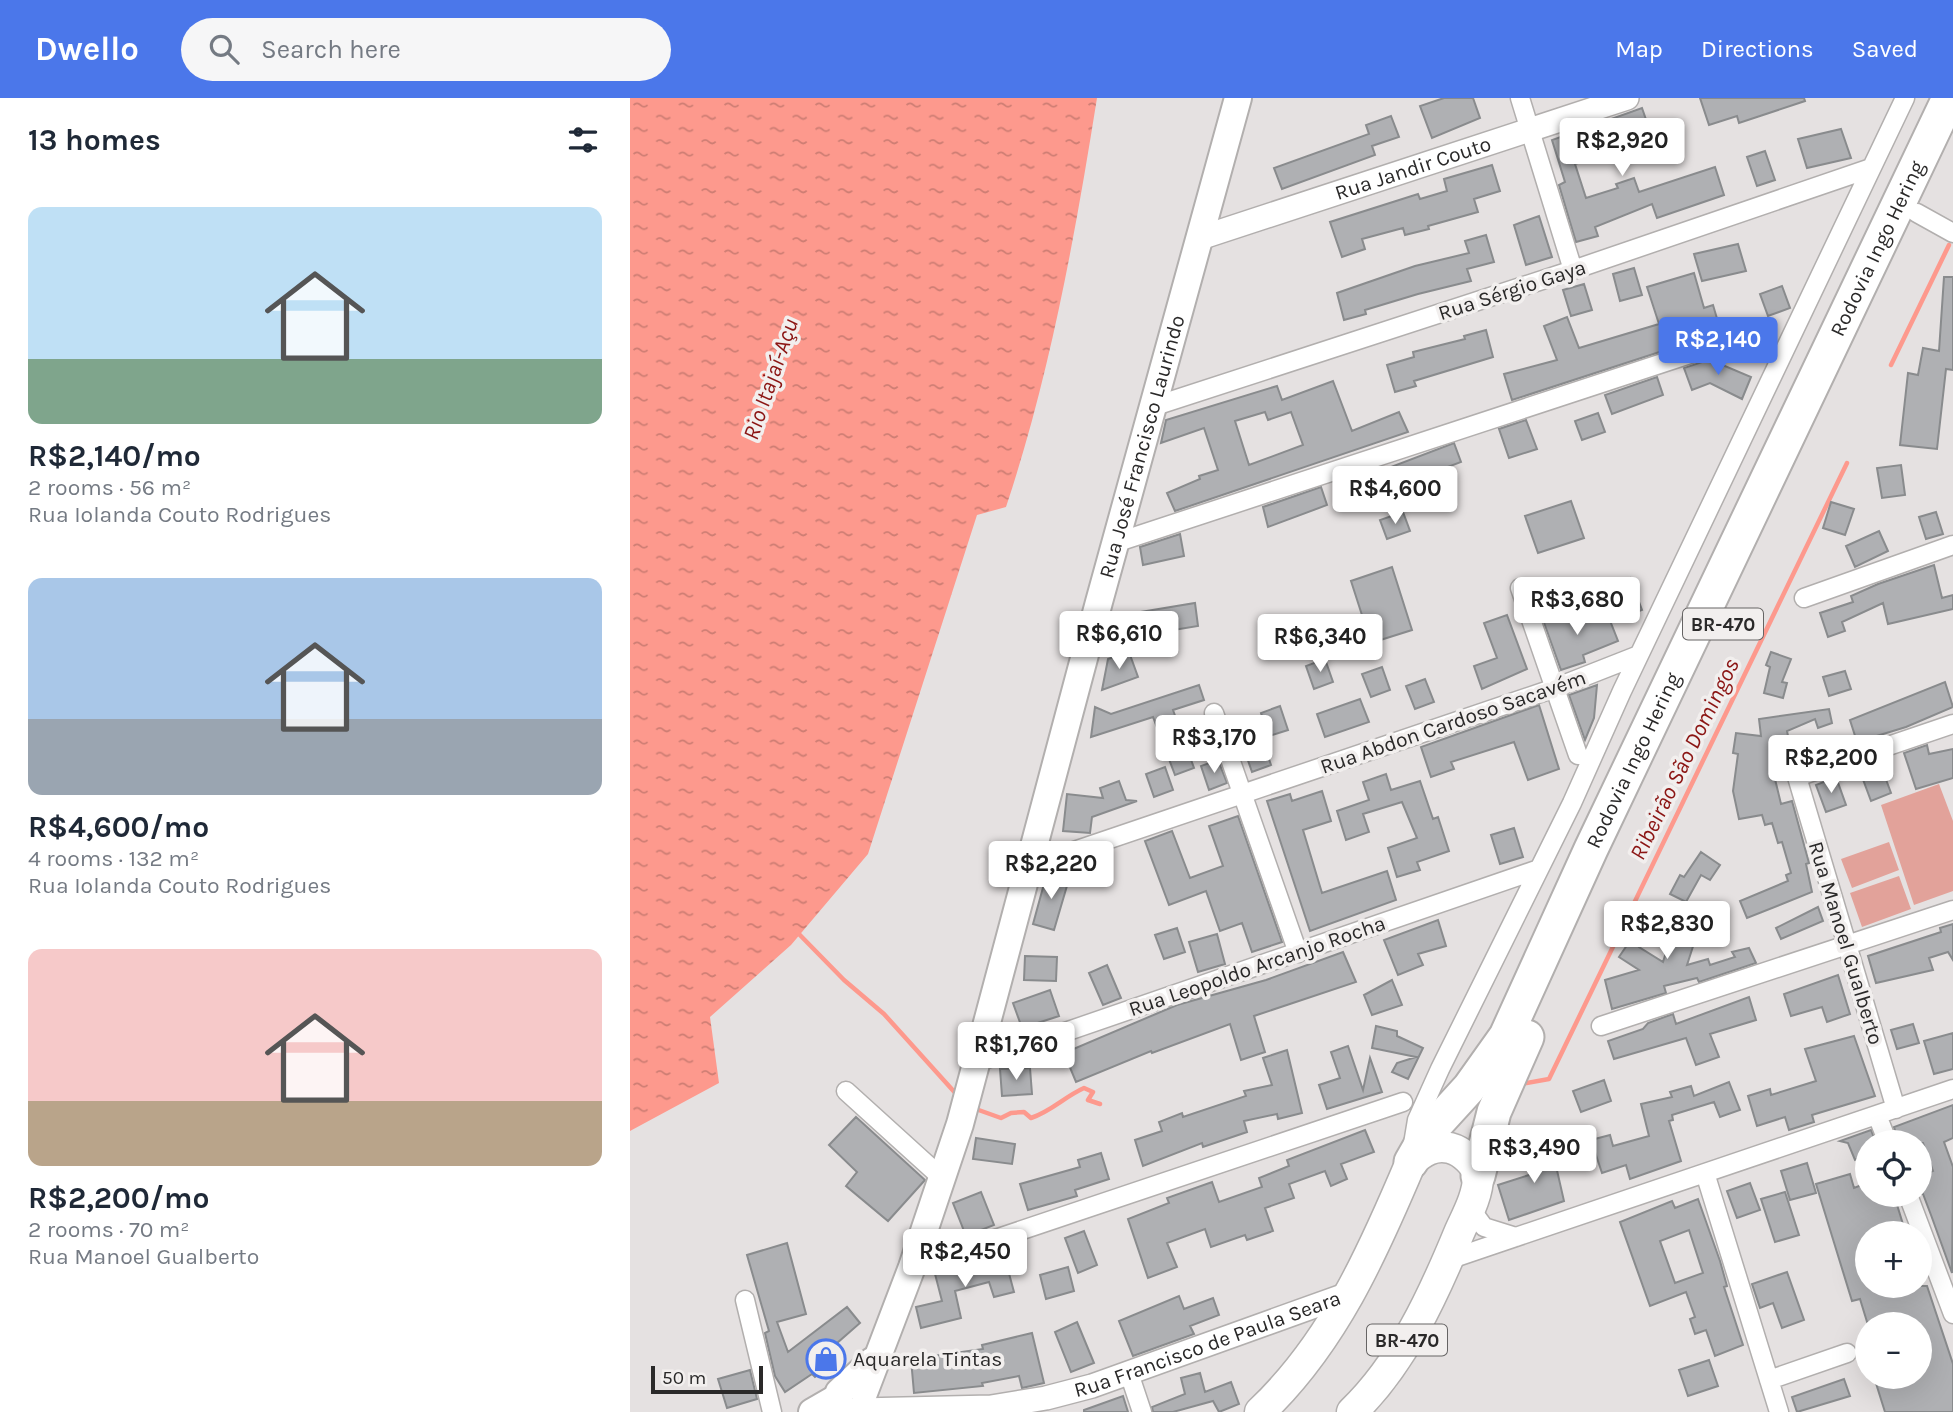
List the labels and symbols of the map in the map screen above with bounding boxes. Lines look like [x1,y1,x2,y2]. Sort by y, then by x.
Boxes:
pin: R$2,920 [1557,118,1687,178]
street label: Rua Jandir Couto [1332,131,1494,205]
street label: Rodovia Ingo Hering [1825,157,1929,340]
street label: Rua Sérgio Gaya [1435,255,1589,325]
street label: Rua José Francisco Laurindo [1094,312,1190,581]
water label: Rio Itajaí-Açu [737,315,804,444]
pin: R$2,140 [1653,317,1783,377]
pin: R$4,600 [1330,466,1460,526]
pin: R$3,680 [1512,578,1642,637]
road number: BR-470 [1683,608,1763,639]
pin: R$6,610 [1054,612,1184,671]
pin: R$6,340 [1255,614,1385,674]
water label: Ribeirão São Domingos [1624,654,1745,864]
street label: Rua Abdon Cardoso Sacavém [1317,665,1589,779]
street label: Rodovia Ingo Hering [1581,668,1685,852]
pin: R$3,170 [1149,716,1279,775]
pin: R$2,200 [1766,736,1896,795]
street label: Rua Manoel Gualberto [1804,839,1888,1047]
pin: R$2,220 [986,842,1116,901]
pin: R$2,830 [1602,902,1732,961]
street label: Rua Leopoldo Arcanjo Rocha [1125,911,1389,1021]
pin: R$1,760 [951,1023,1081,1082]
pin: R$3,490 [1469,1126,1599,1185]
pin: R$2,450 [900,1230,1030,1289]
street label: Rua Francisco de Paula Seara [1072,1286,1344,1402]
road number: BR-470 [1367,1324,1447,1356]
shop icon: Aquarela Tintas [805,1338,847,1380]
place label: Aquarela Tintas [853,1347,1002,1371]
scale bar [651,1363,763,1395]

